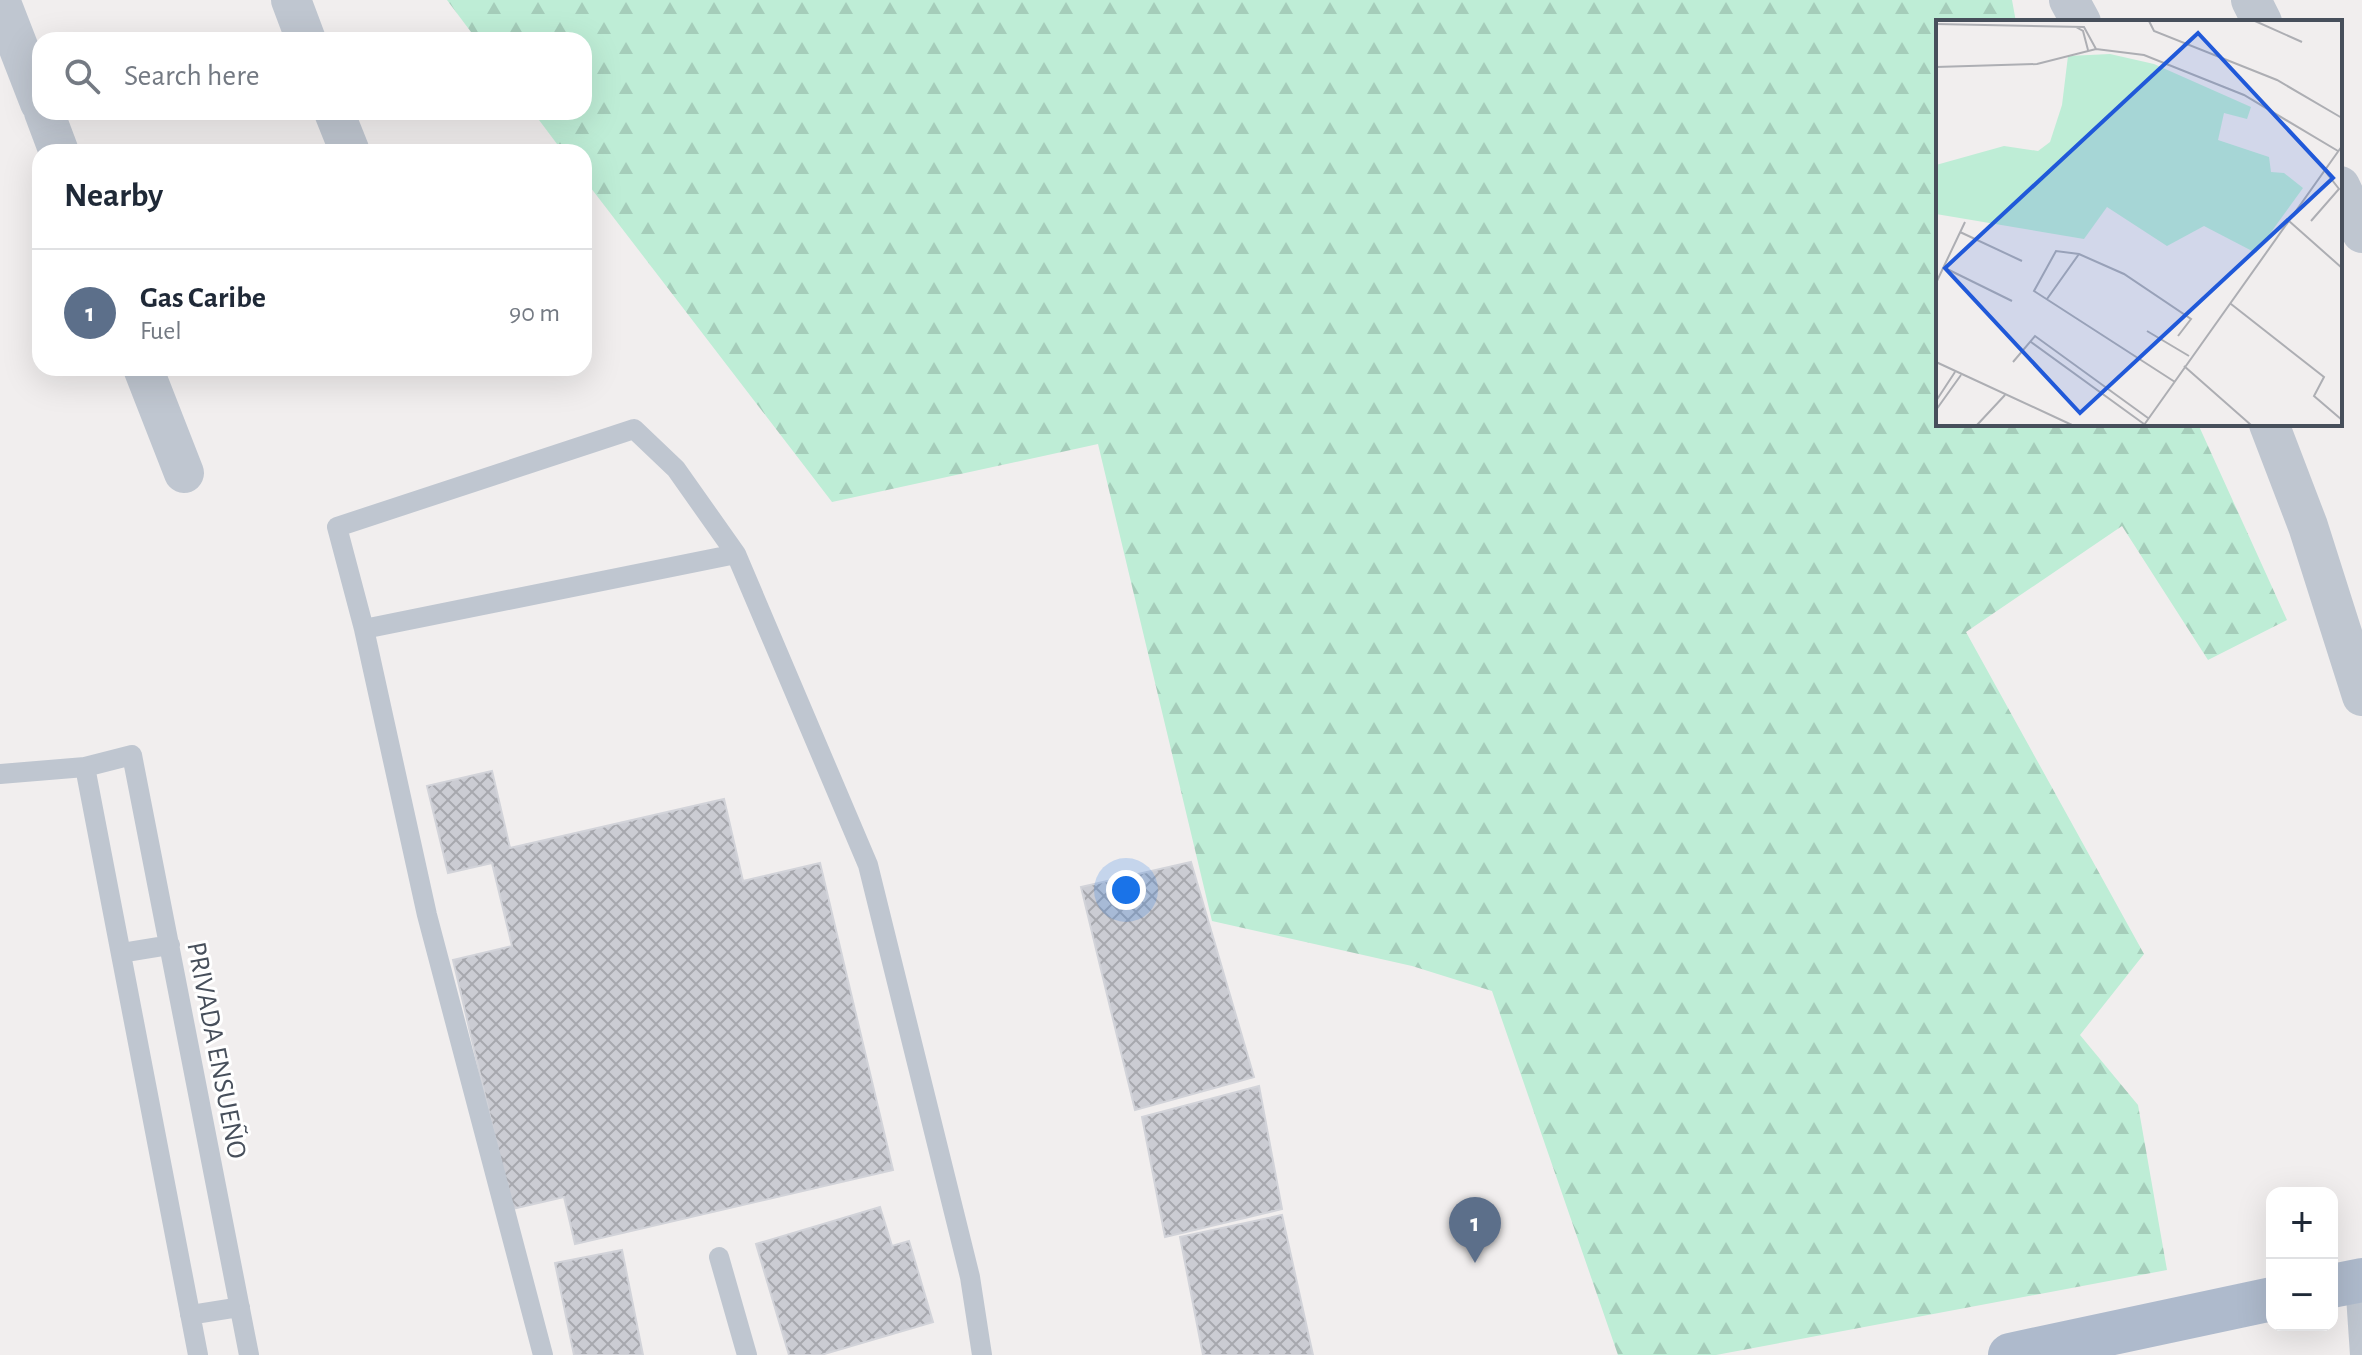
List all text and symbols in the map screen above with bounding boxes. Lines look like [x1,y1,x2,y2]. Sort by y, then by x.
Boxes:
inset map [1936,20,2342,426]
search box [32,32,592,120]
icon: search [60,54,104,98]
text: Search here [124,61,260,91]
text: Nearby [64,179,163,213]
text: Gas Caribe [140,283,266,313]
text: 1 [85,300,95,326]
text: 90 m [509,300,560,326]
text: Fuel [140,318,182,344]
your location [1106,870,1146,910]
street label: PRIVADA ENSUEÑO [181,939,253,1161]
map controls [2266,1187,2338,1331]
button: + [2266,1187,2338,1259]
pin: 1 [1449,1197,1501,1263]
button: − [2266,1259,2338,1331]

